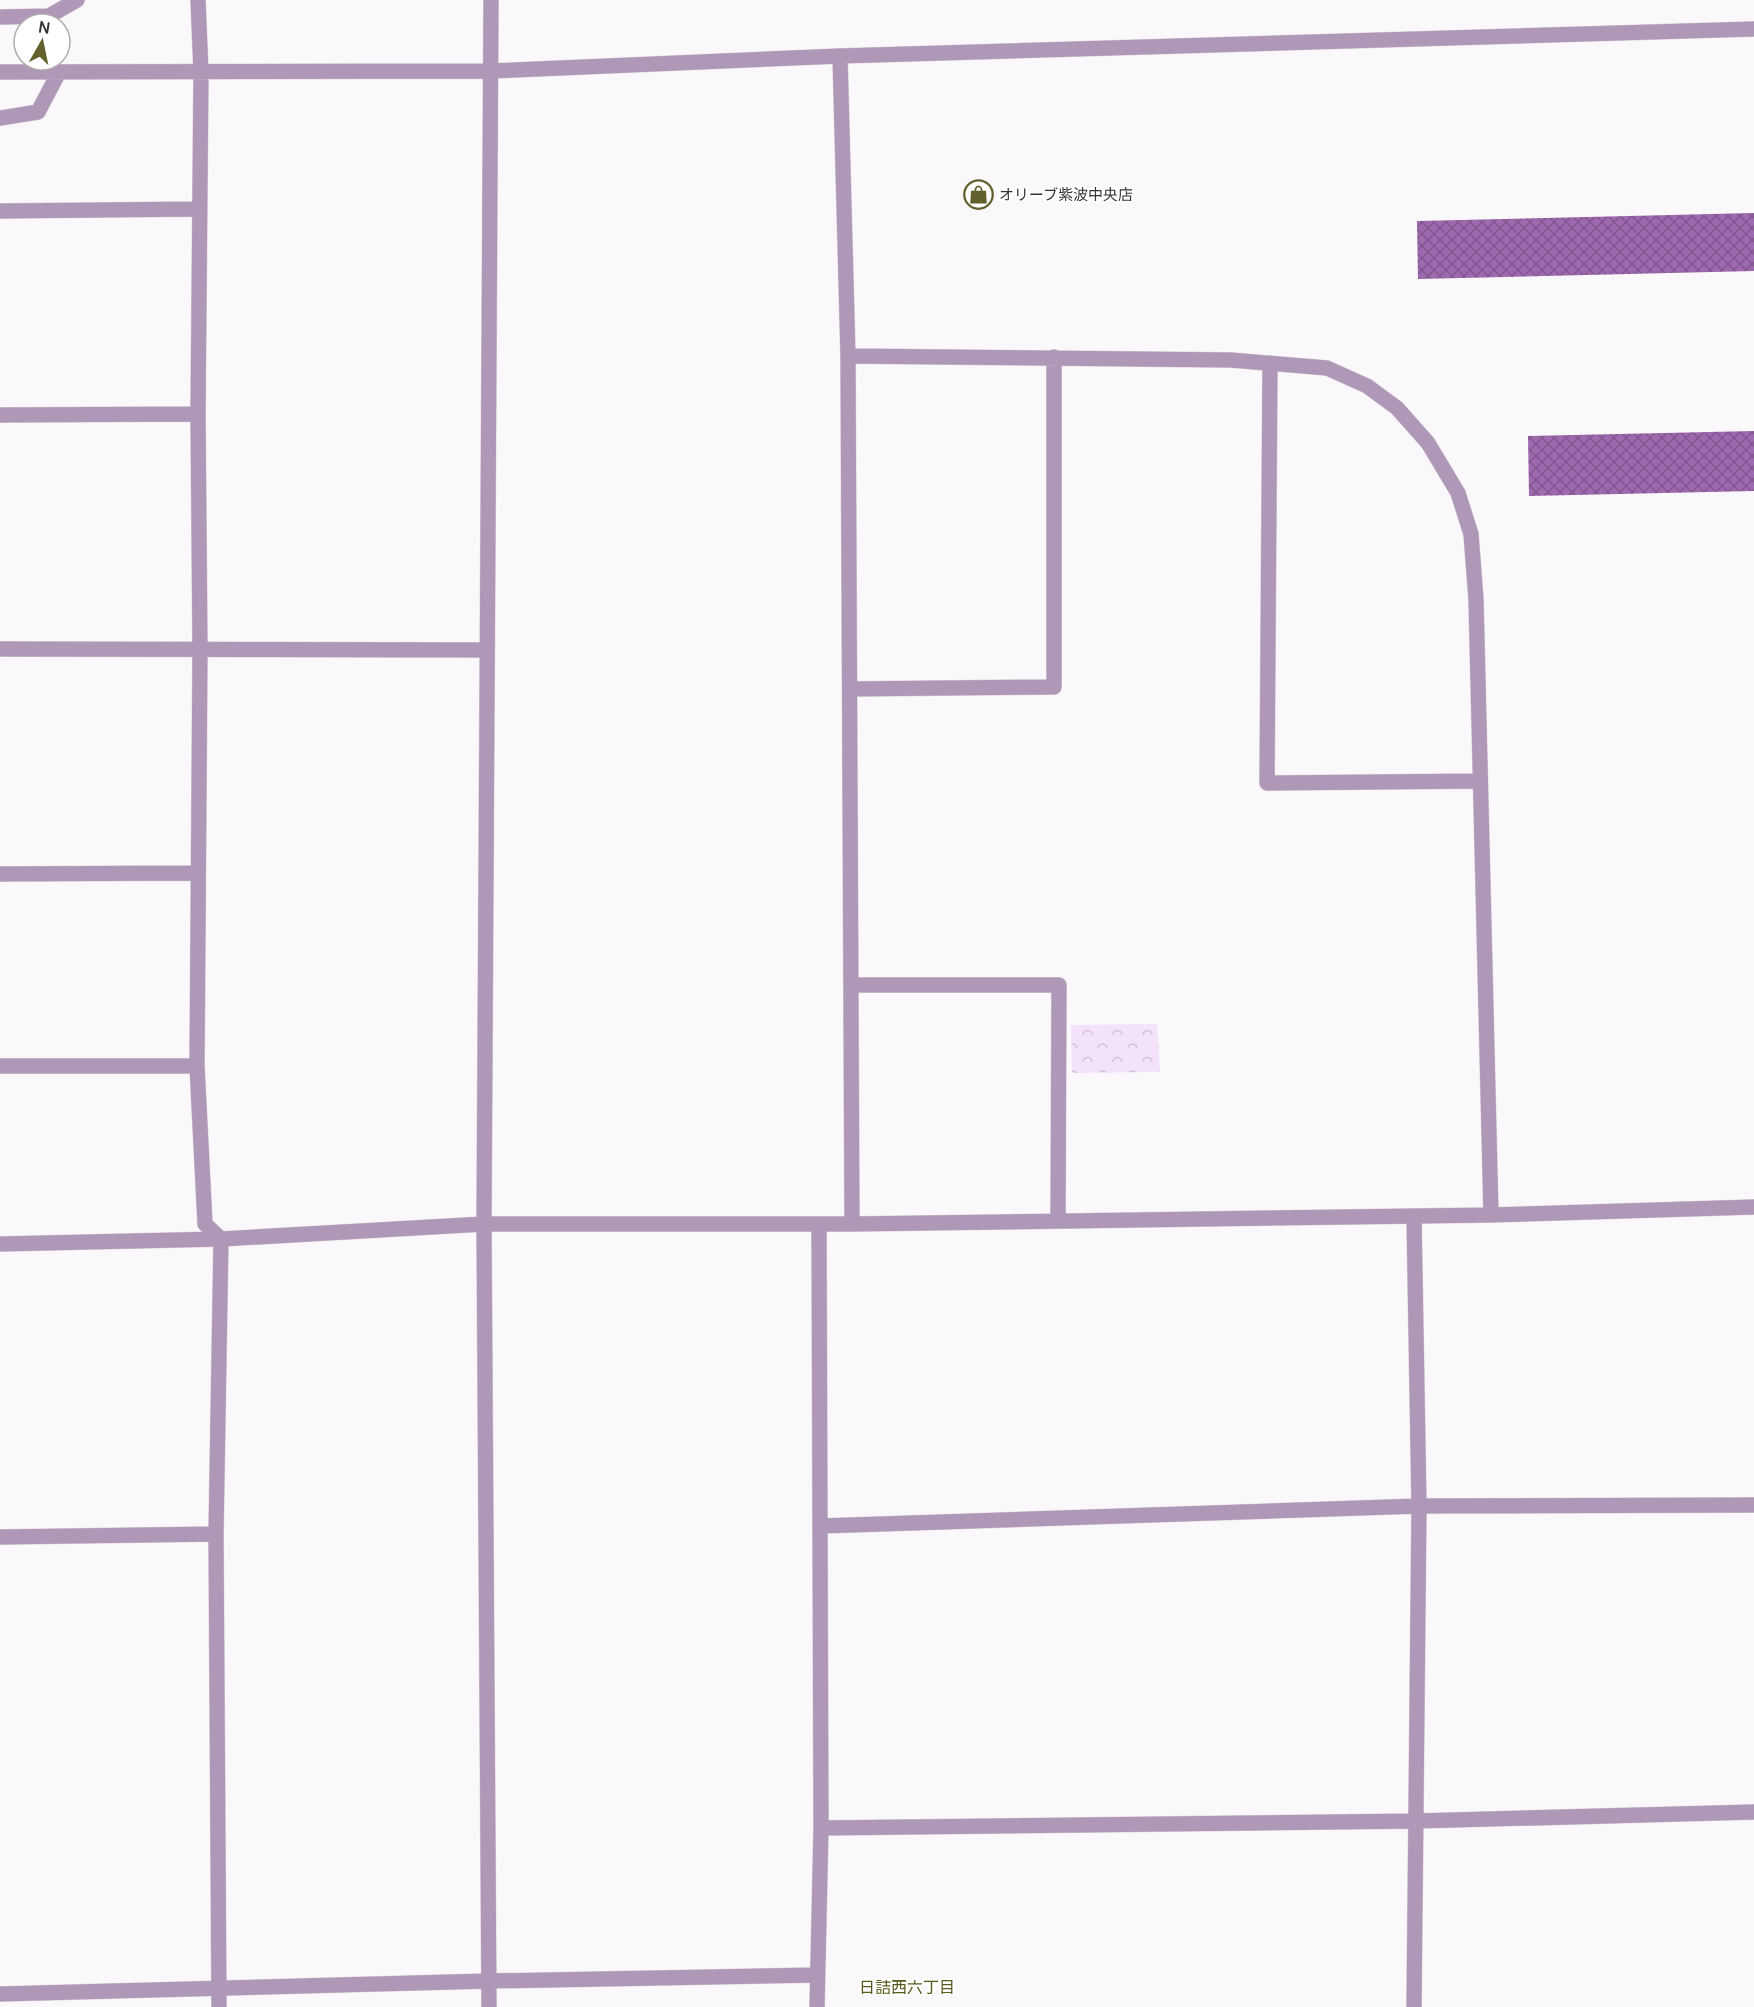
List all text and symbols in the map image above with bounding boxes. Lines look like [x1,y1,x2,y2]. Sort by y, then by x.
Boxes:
north arrow [12,12,72,72]
text: N [37,15,52,39]
shop icon: オリーブ紫波中央店 [962,178,994,210]
place label: オリーブ紫波中央店 [999,184,1133,205]
district label: 日詰西六丁目 [859,1976,955,1998]

